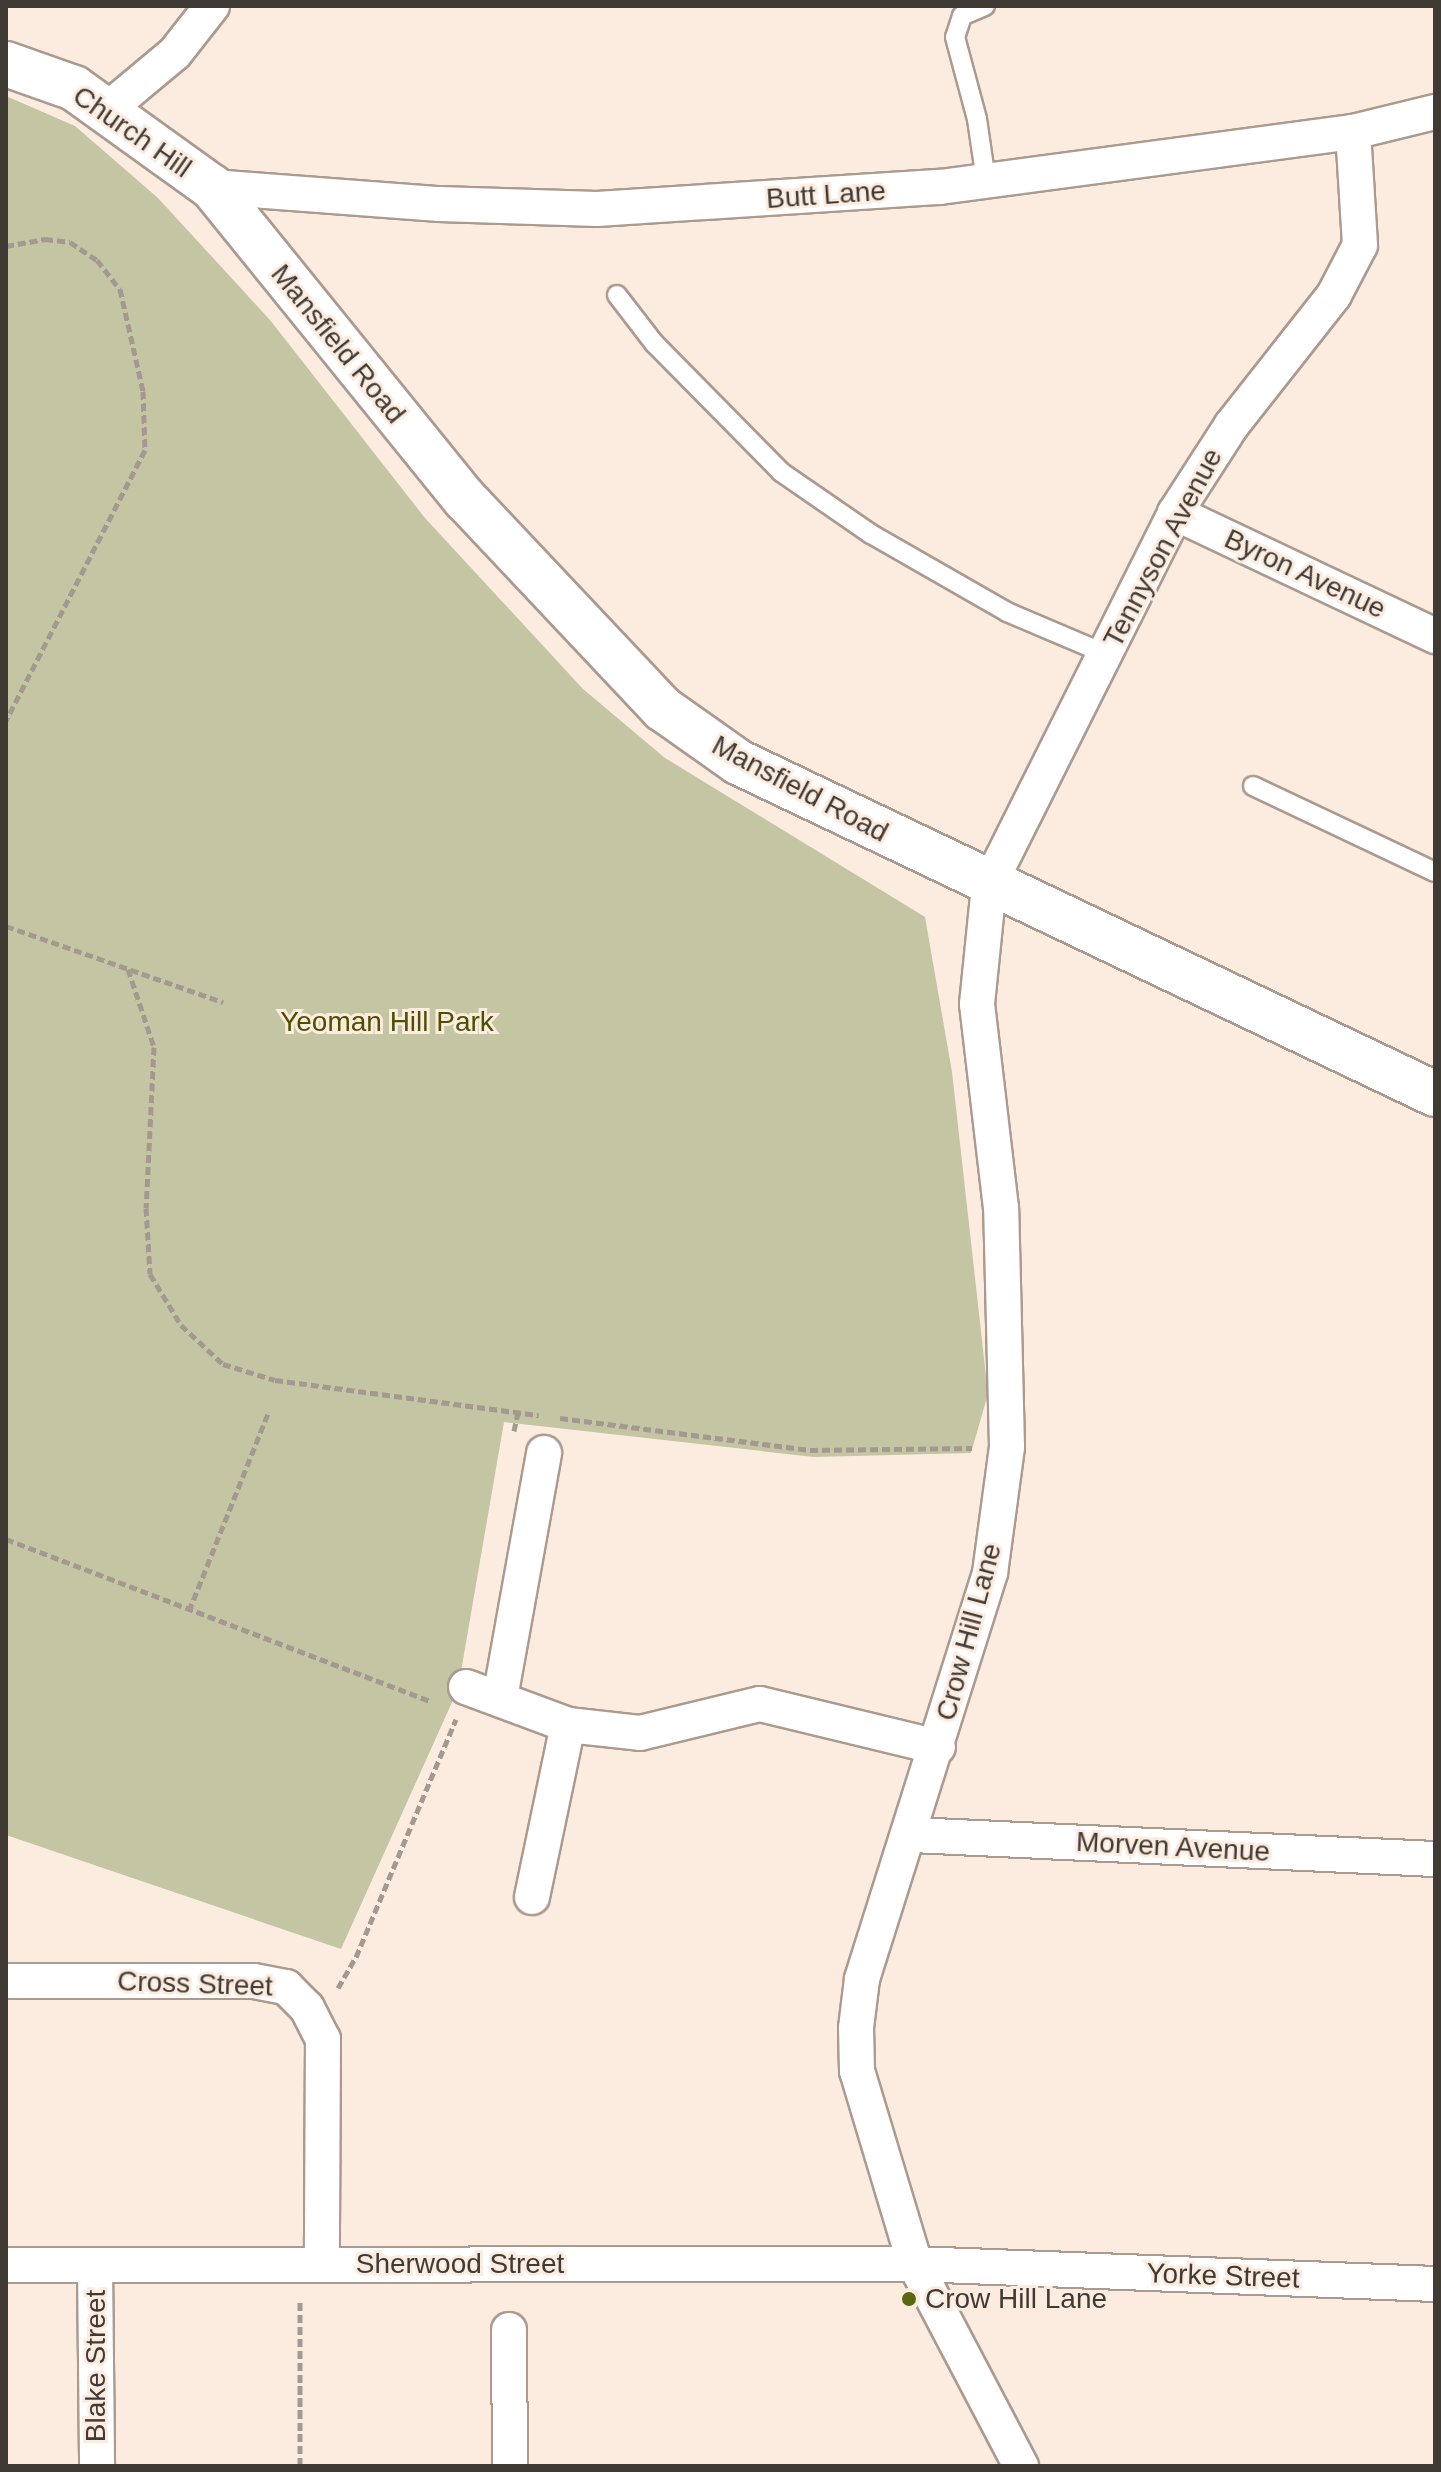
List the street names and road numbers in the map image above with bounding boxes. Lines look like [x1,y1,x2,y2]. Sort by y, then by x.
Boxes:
street label: Church Hill [66,79,198,185]
street label: Butt Lane [765,174,887,216]
street label: Mansfield Road [264,258,412,430]
street label: Tennyson Avenue [1096,442,1230,654]
street label: Byron Avenue [1218,522,1392,626]
street label: Mansfield Road [706,728,894,850]
street label: Crow Hill Lane [929,1540,1009,1724]
street label: Morven Avenue [1074,1825,1272,1869]
street label: Cross Street [117,1964,273,2004]
street label: Sherwood Street [356,2247,564,2281]
street label: Yorke Street [1146,2257,1300,2295]
street label: Blake Street [79,2290,113,2442]

